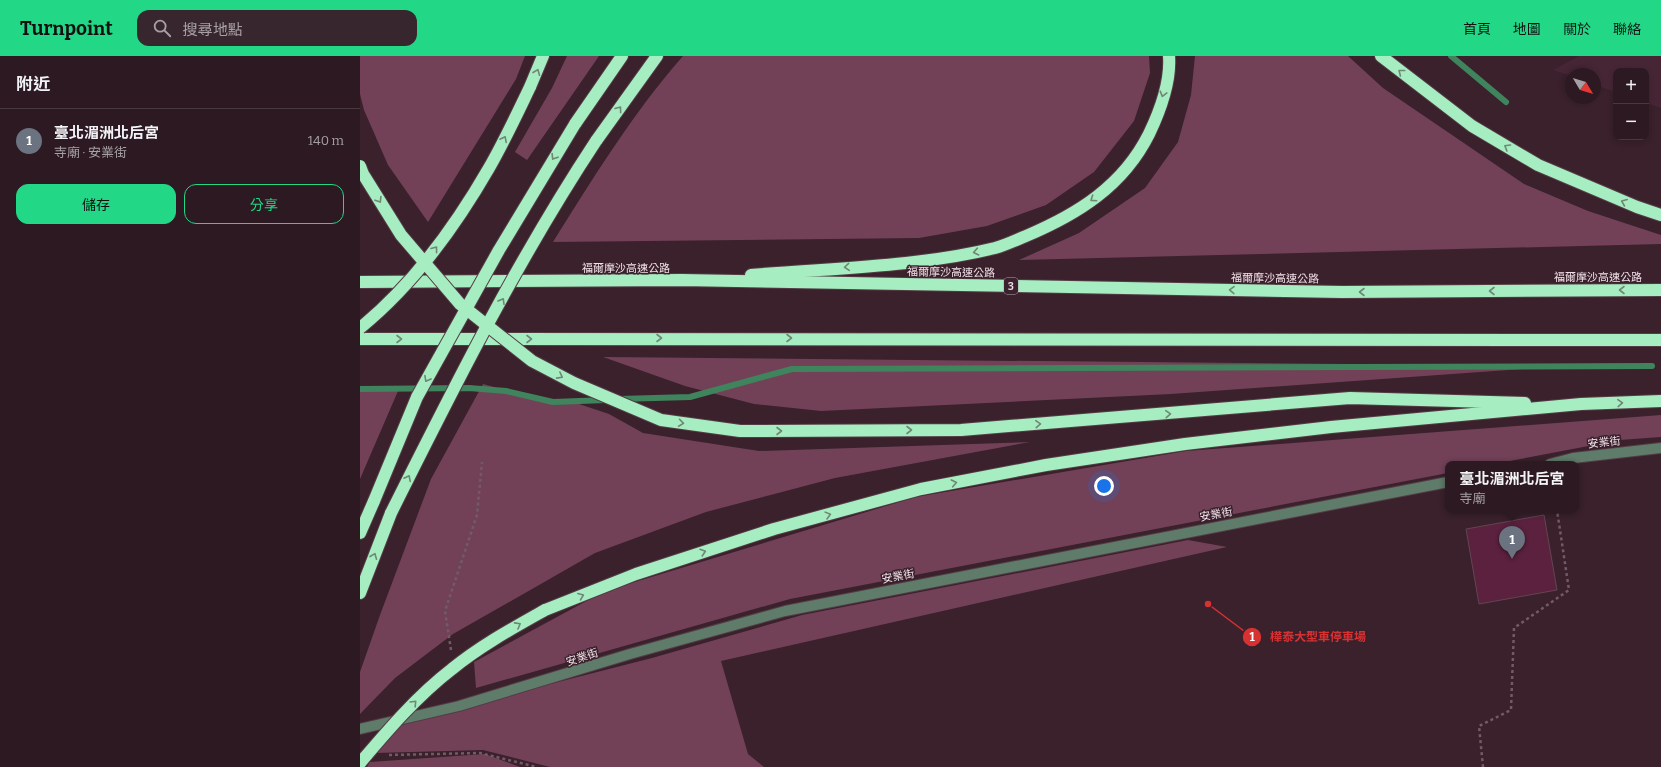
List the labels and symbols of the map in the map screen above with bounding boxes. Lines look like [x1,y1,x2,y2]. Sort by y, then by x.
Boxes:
one-way arrow [532,68,540,75]
north arrow [1565,68,1601,104]
one-way arrow [1398,70,1405,77]
one-way arrow [1160,91,1168,97]
one-way arrow [614,107,621,114]
one-way arrow [499,136,507,144]
one-way arrow [1504,144,1511,151]
one-way arrow [551,153,558,160]
one-way arrow [1090,194,1097,202]
one-way arrow [374,196,382,203]
one-way arrow [1621,198,1628,206]
one-way arrow [430,247,437,254]
one-way arrow [972,248,979,256]
street label: 福爾摩沙高速公路 [582,262,670,275]
one-way arrow [844,262,850,271]
street label: 福爾摩沙高速公路 [907,265,995,280]
street label: 福爾摩沙高速公路 [1231,271,1319,286]
street label: 福爾摩沙高速公路 [1554,271,1642,284]
road number: 3 [1004,278,1018,294]
one-way arrow [1229,286,1235,294]
one-way arrow [1619,286,1625,294]
one-way arrow [1489,287,1495,295]
one-way arrow [1359,288,1365,296]
one-way arrow [497,298,504,306]
one-way arrow [526,334,532,343]
one-way arrow [656,334,662,342]
one-way arrow [786,334,792,342]
one-way arrow [396,335,402,343]
one-way arrow [556,371,563,379]
one-way arrow [424,375,431,382]
one-way arrow [1617,398,1623,407]
one-way arrow [1165,410,1171,419]
one-way arrow [678,418,684,427]
one-way arrow [1035,420,1041,429]
one-way arrow [906,426,912,434]
one-way arrow [776,427,782,435]
street label: 安業街 [1587,434,1621,451]
one-way arrow [404,475,411,483]
your location [1094,476,1114,496]
one-way arrow [951,479,957,488]
street label: 安業街 [1199,505,1234,524]
one-way arrow [824,511,831,519]
pin: 1 [1499,526,1525,559]
one-way arrow [699,548,706,557]
one-way arrow [369,553,377,561]
street label: 安業街 [881,567,916,586]
one-way arrow [577,592,584,600]
one-way arrow [514,622,521,629]
callout: 樺泰大型車停車場 [1242,625,1374,649]
text: 1 [1249,630,1255,644]
text: 樺泰大型車停車場 [1270,630,1366,644]
street label: 安業街 [564,646,600,669]
one-way arrow [409,700,417,708]

